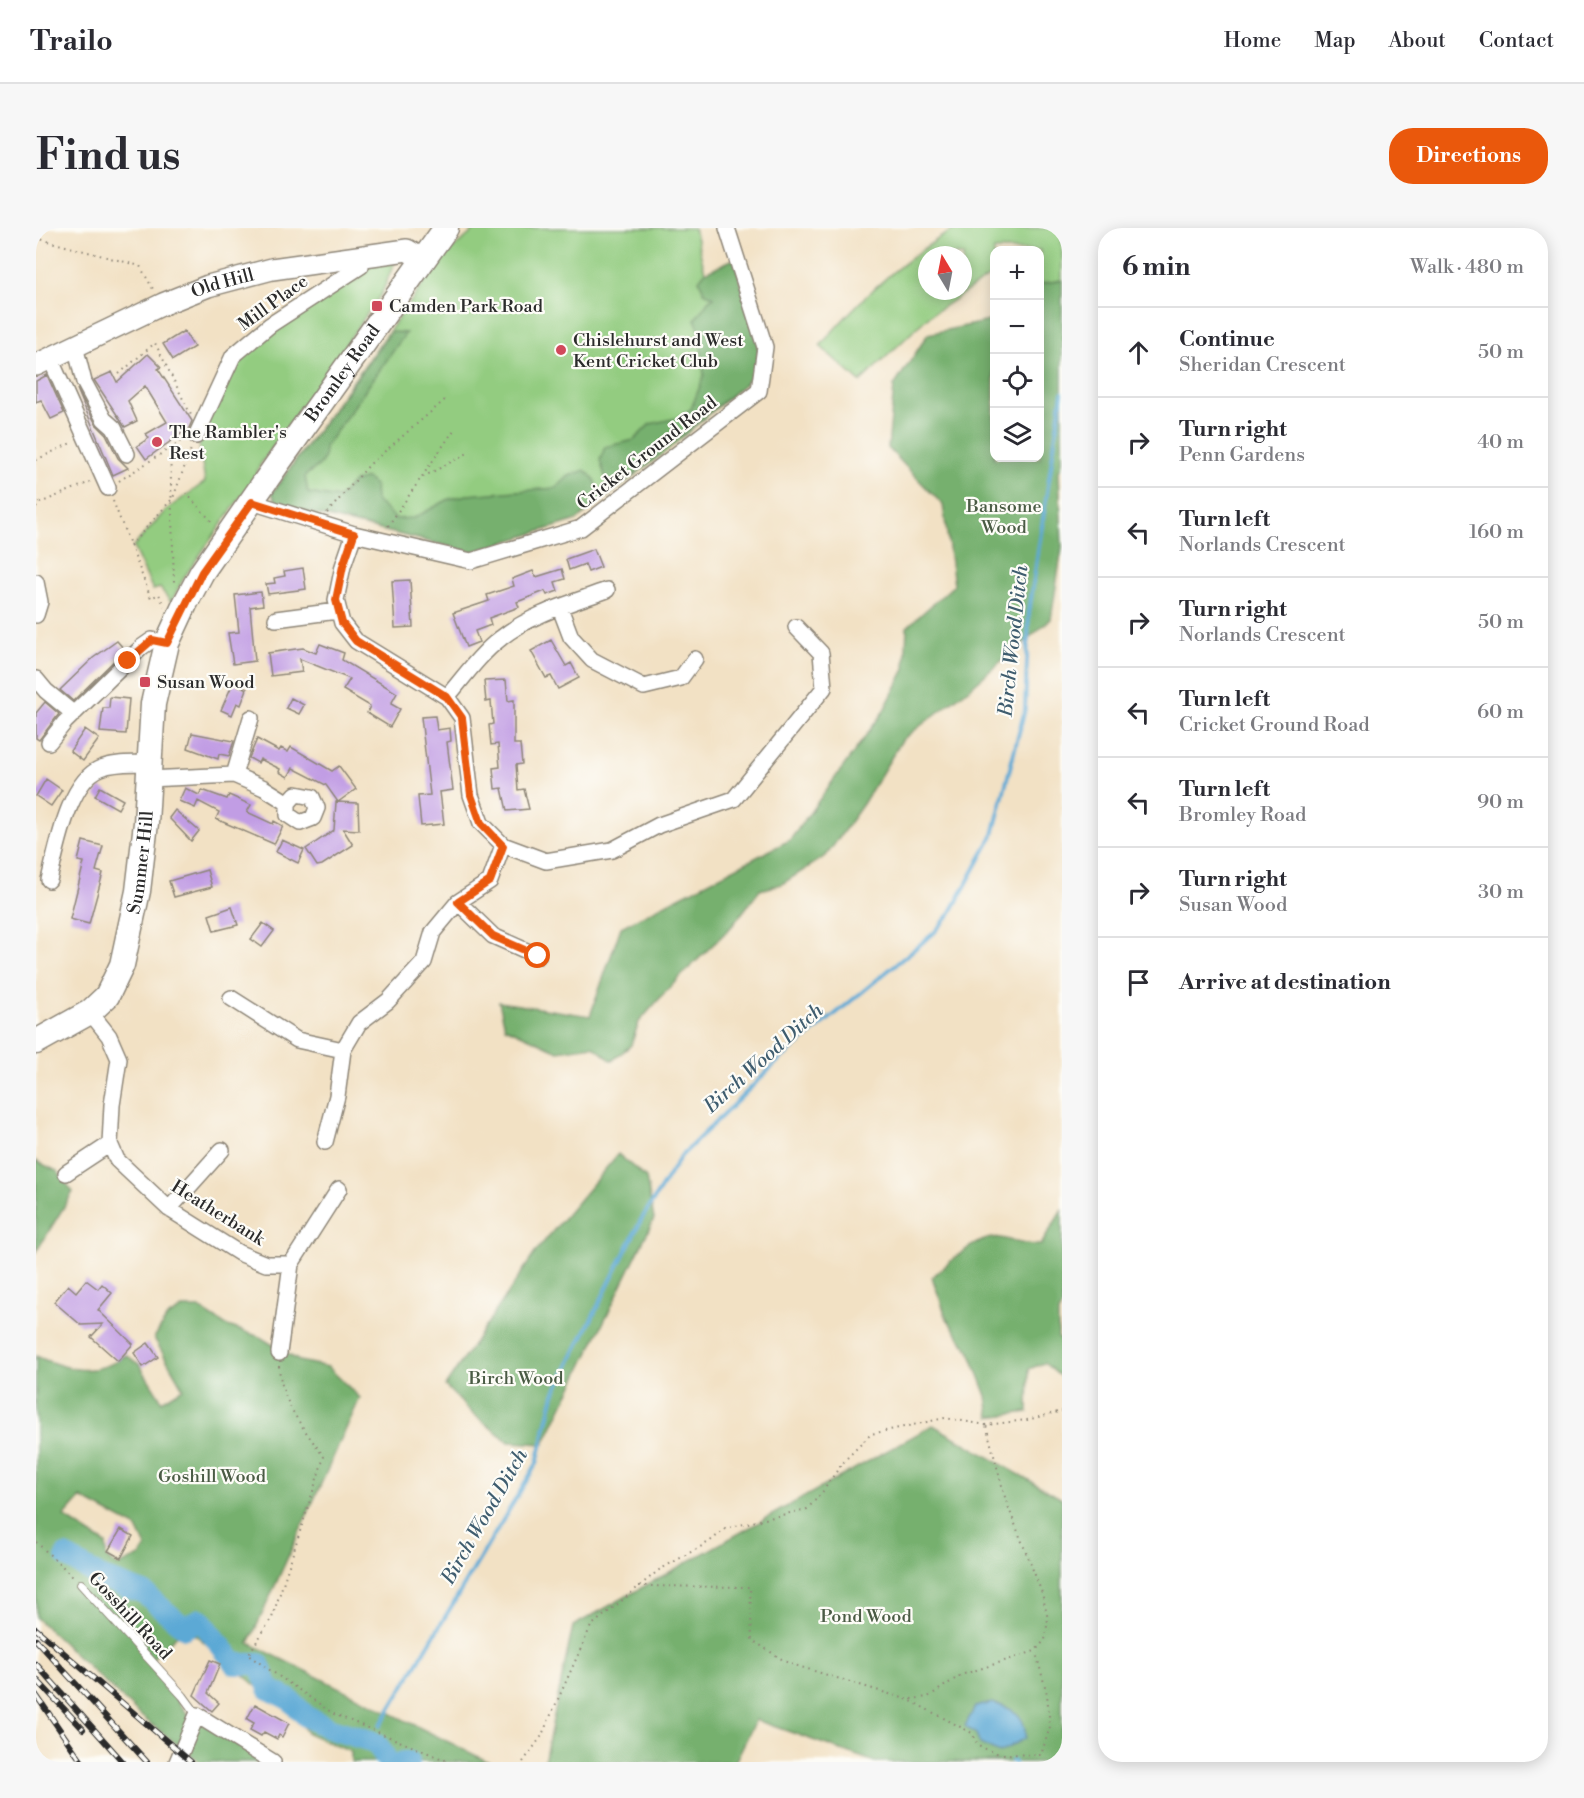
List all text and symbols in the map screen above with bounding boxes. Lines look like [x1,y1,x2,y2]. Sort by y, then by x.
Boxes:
text: Trailo [30,24,113,59]
text: Home [1224,28,1281,54]
text: Map [1314,28,1356,54]
text: About [1389,28,1446,54]
text: Contact [1479,28,1554,54]
button: Directions [1389,128,1548,184]
text: Find us [36,130,180,183]
north arrow [918,246,972,300]
map controls [990,246,1044,462]
button: + [990,246,1044,300]
text: 6 min [1122,251,1190,283]
text: Walk · 480 m [1410,255,1524,280]
street label: Old Hill [187,263,257,303]
street label: Mill Place [233,270,313,336]
place label: Camden Park Road [389,295,544,318]
marker: Camden Park Road [370,299,384,313]
button: − [990,300,1044,354]
street label: Bromley Road [299,319,385,427]
text: Continue [1179,326,1275,353]
place label: Chislehurst and West Kent Cricket Club [573,329,744,373]
icon: ahead [1122,336,1155,369]
text: 50 m [1478,340,1524,365]
marker: Chislehurst and West Kent Cricket Club [554,343,568,357]
text: Sheridan Crescent [1179,353,1346,378]
button: locate [990,354,1044,408]
street label: Cricket Ground Road [572,391,722,515]
button: layers [990,408,1044,462]
text: Turn right [1179,416,1287,443]
place label: The Rambler's Rest [169,421,287,465]
icon: right [1122,426,1155,459]
text: 40 m [1477,430,1524,455]
marker: The Rambler's Rest [150,435,164,449]
text: Penn Gardens [1179,443,1305,468]
park label: Bansome Wood [965,495,1042,539]
text: Turn left [1179,506,1270,533]
icon: left [1122,516,1155,549]
text: 160 m [1469,520,1524,545]
text: Norlands Crescent [1179,533,1346,558]
water label: Birch Wood Ditch [994,563,1034,719]
text: Turn right [1179,596,1287,623]
icon: right [1122,606,1155,639]
text: 50 m [1478,610,1524,635]
text: Norlands Crescent [1179,623,1346,648]
route end [114,647,140,673]
place label: Susan Wood [157,671,255,694]
marker: Susan Wood [138,675,152,689]
text: Turn left [1179,686,1270,713]
icon: left [1122,696,1155,729]
text: 60 m [1477,700,1524,725]
text: Cricket Ground Road [1179,713,1370,738]
text: Turn left [1179,776,1270,803]
icon: left [1122,786,1155,819]
text: 90 m [1477,790,1524,815]
text: Bromley Road [1179,803,1306,828]
street label: Summer Hill [122,810,158,916]
text: Turn right [1179,866,1287,893]
icon: right [1122,876,1155,909]
text: 30 m [1478,880,1524,905]
text: Susan Wood [1179,893,1287,918]
route start [524,942,550,968]
icon: arrive [1122,966,1155,999]
text: Arrive at destination [1179,969,1391,996]
water label: Birch Wood Ditch [698,998,830,1120]
street label: Heatherbank [167,1175,270,1252]
park label: Birch Wood [467,1367,564,1390]
water label: Birch Wood Ditch [436,1444,534,1590]
park label: Goshill Wood [158,1465,267,1488]
street label: Gosshill Road [83,1567,177,1665]
park label: Pond Wood [820,1605,912,1628]

